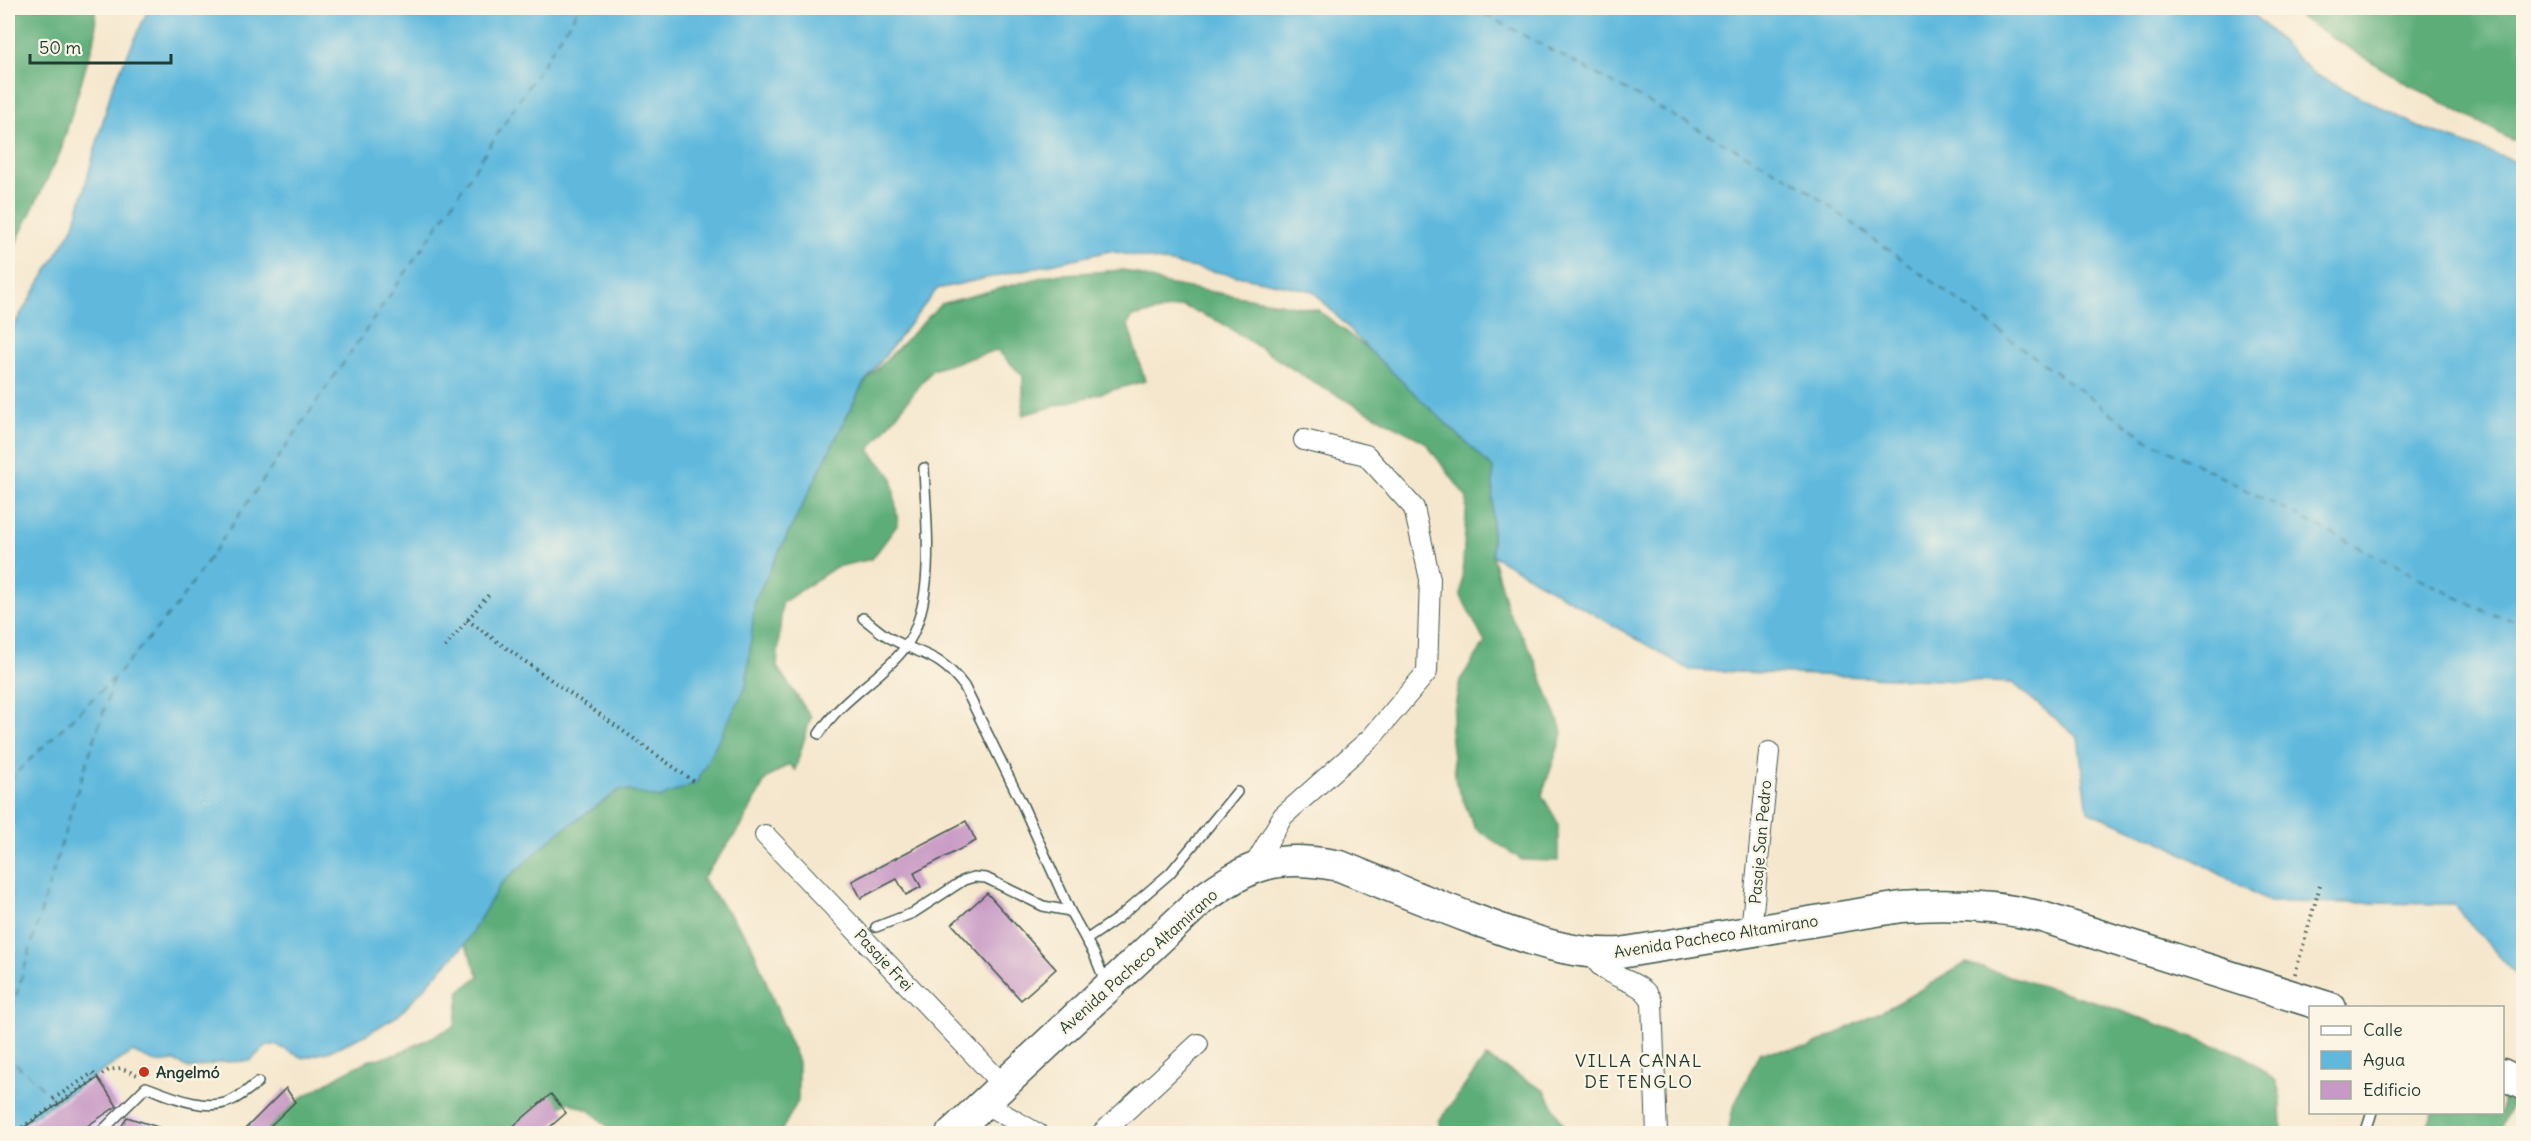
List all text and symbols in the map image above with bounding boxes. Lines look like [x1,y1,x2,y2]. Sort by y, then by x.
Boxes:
scale bar [30,27,171,65]
text: 50 m [39,36,81,59]
street label: Pasaje San Pedro [1745,779,1775,905]
street label: Avenida Pacheco Altamirano [1055,884,1221,1038]
street label: Avenida Pacheco Altamirano [1612,910,1820,962]
street label: Pasaje Frei [850,925,918,995]
legend [2309,1006,2504,1114]
text: Calle [2363,1018,2403,1041]
text: Agua [2363,1048,2405,1071]
district label: VILLA CANAL DE TENGLO [1575,1049,1703,1093]
place label: Angelmó [156,1062,220,1083]
marker: Angelmó [137,1065,151,1079]
text: Edificio [2363,1078,2421,1101]

